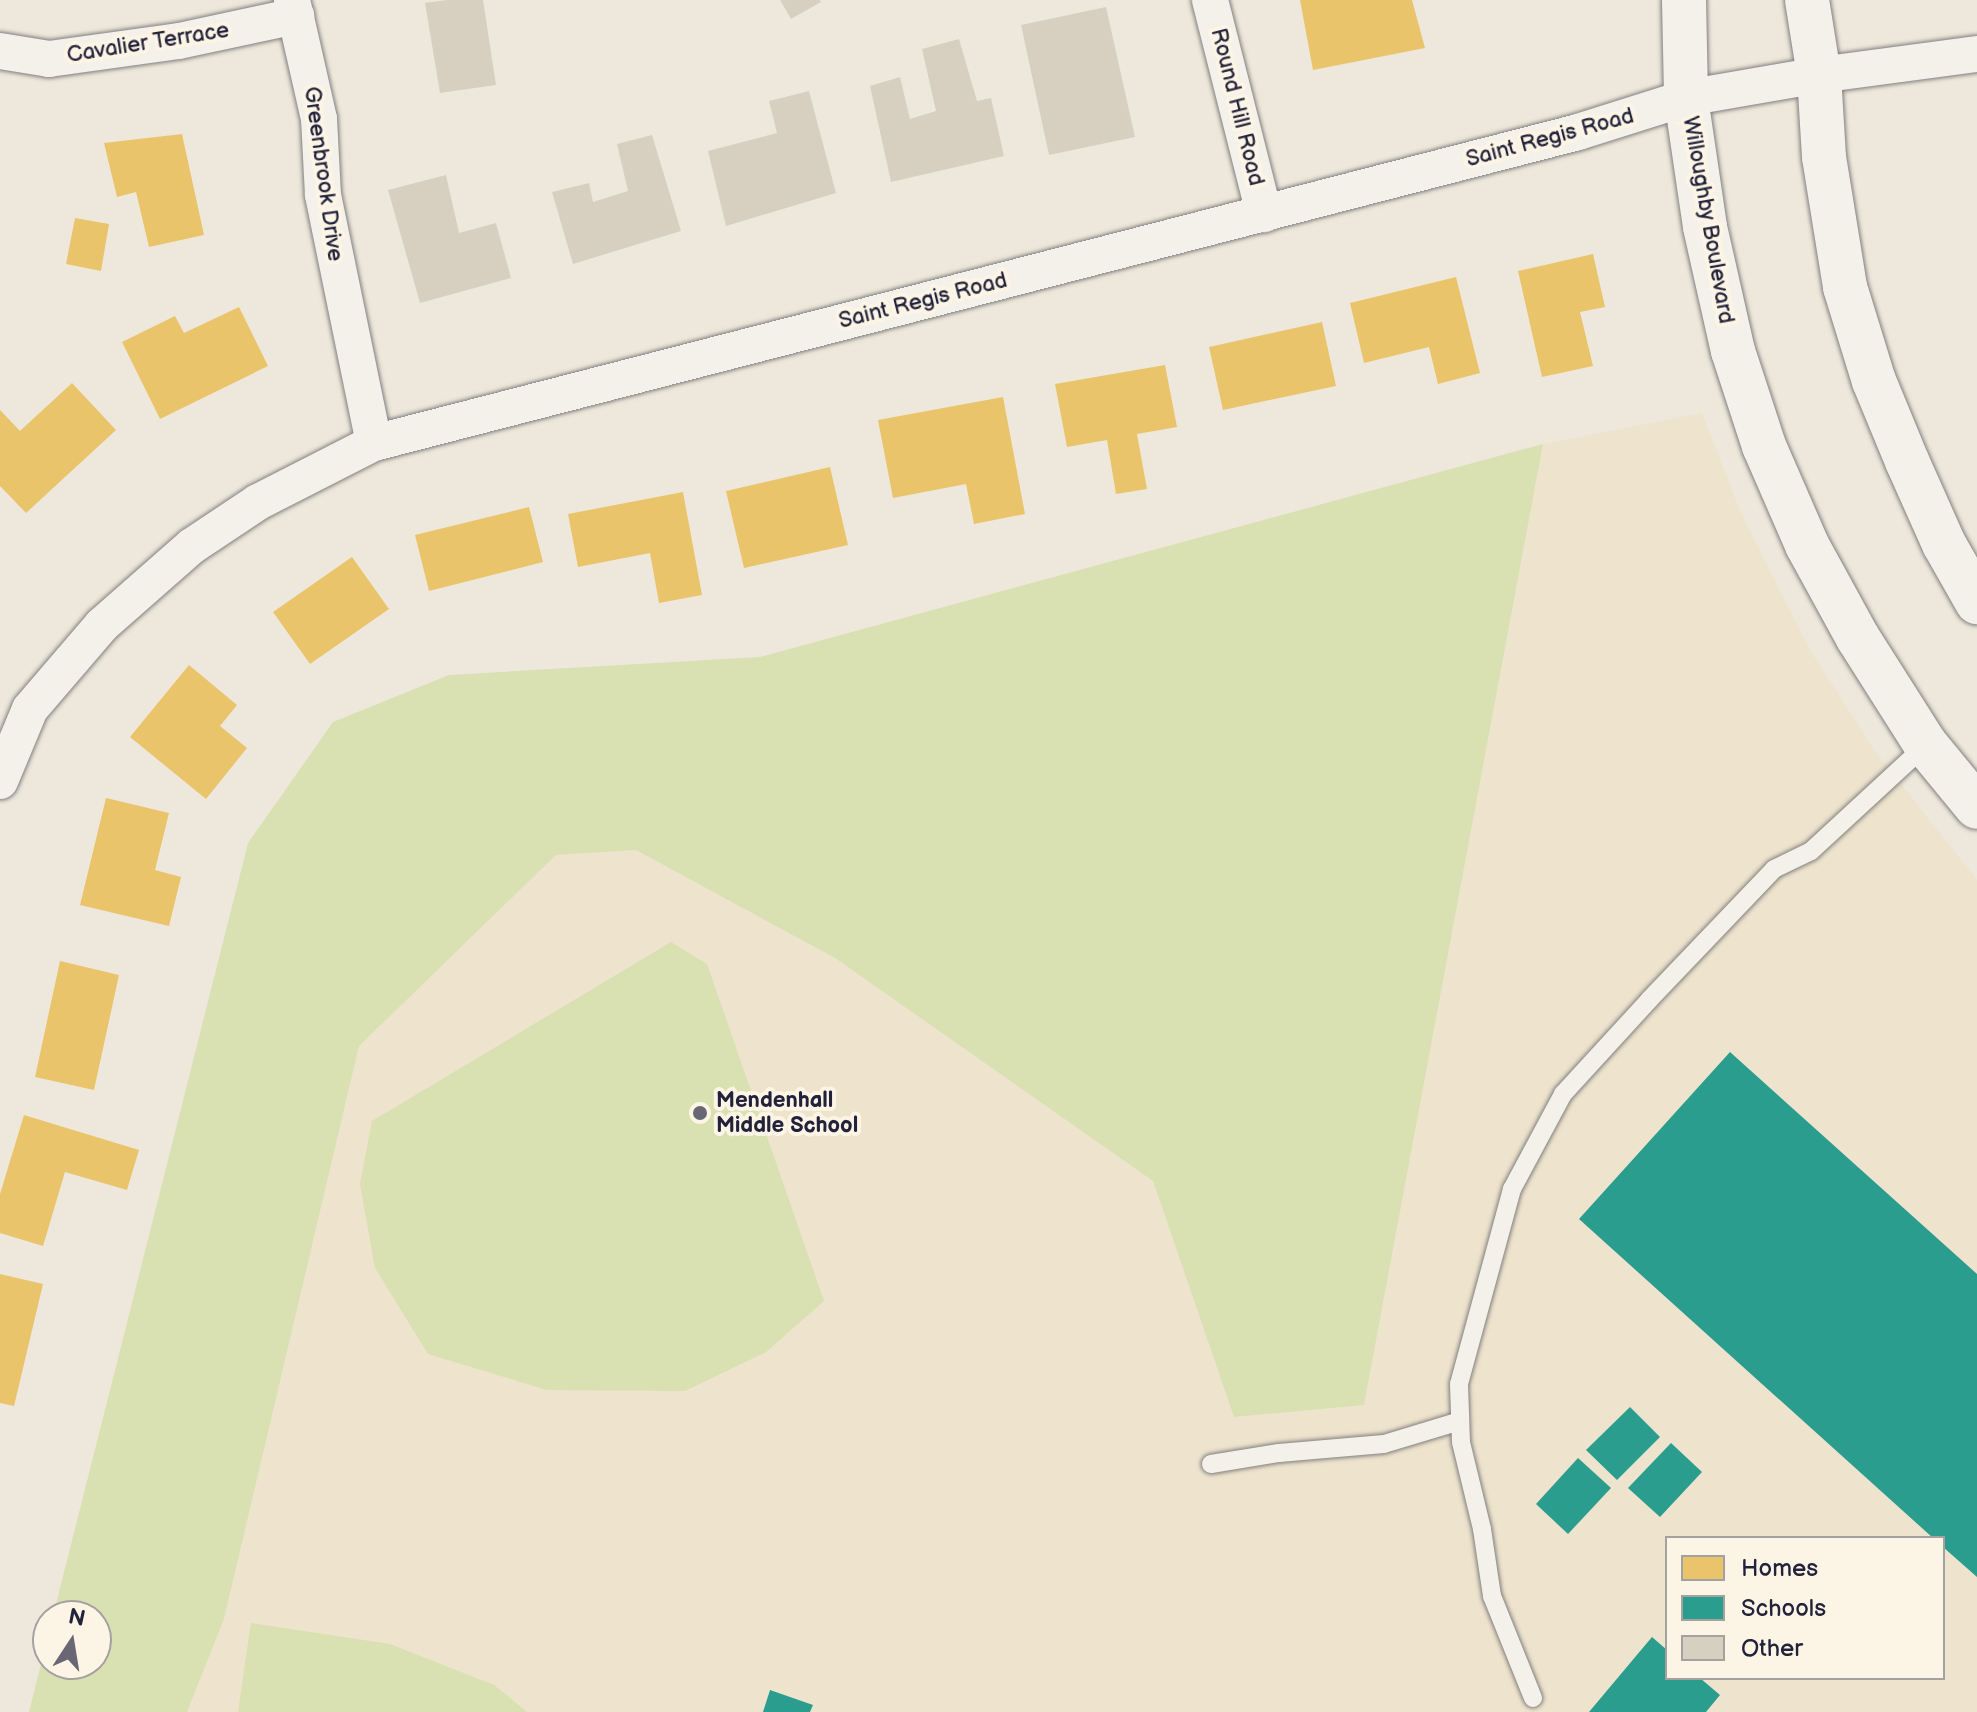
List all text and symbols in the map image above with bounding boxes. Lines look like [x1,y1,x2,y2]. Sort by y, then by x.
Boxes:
street label: Cavalier Terrace [65,17,231,69]
street label: Round Hill Road [1205,26,1269,188]
street label: Greenbrook Drive [298,85,348,263]
street label: Saint Regis Road [1463,103,1637,173]
street label: Willoughby Boulevard [1677,114,1739,326]
street label: Saint Regis Road [836,267,1010,335]
place label: Mendenhall Middle School [716,1087,858,1138]
marker: Mendenhall Middle School [691,1104,709,1122]
legend [1665,1536,1945,1680]
text: Homes [1741,1554,1818,1583]
text: Schools [1741,1594,1826,1623]
north arrow [32,1600,112,1680]
text: N [66,1603,88,1633]
text: Other [1741,1634,1803,1663]

